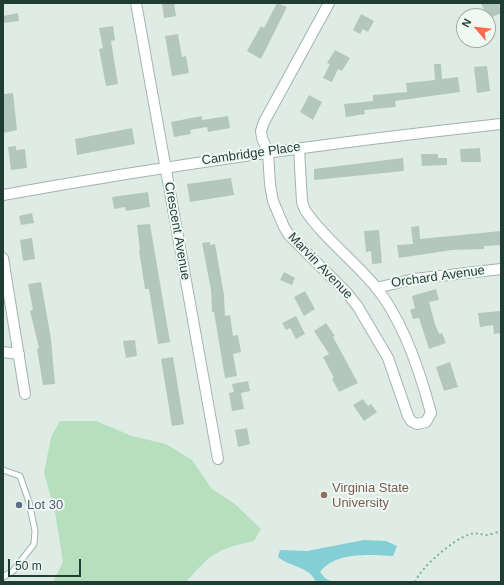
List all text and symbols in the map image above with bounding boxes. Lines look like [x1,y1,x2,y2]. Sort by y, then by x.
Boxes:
north arrow [456,8,496,48]
text: N [459,17,473,29]
street label: Cambridge Place [201,139,301,169]
street label: Crescent Avenue [161,181,193,281]
street label: Marvin Avenue [284,229,356,303]
street label: Orchard Avenue [390,263,486,291]
place label: Virginia State University [332,480,409,511]
marker: Virginia State University [319,490,329,500]
place label: Lot 30 [27,497,63,513]
marker: Lot 30 [14,500,24,510]
scale bar [10,551,83,577]
text: 50 m [15,559,42,573]

